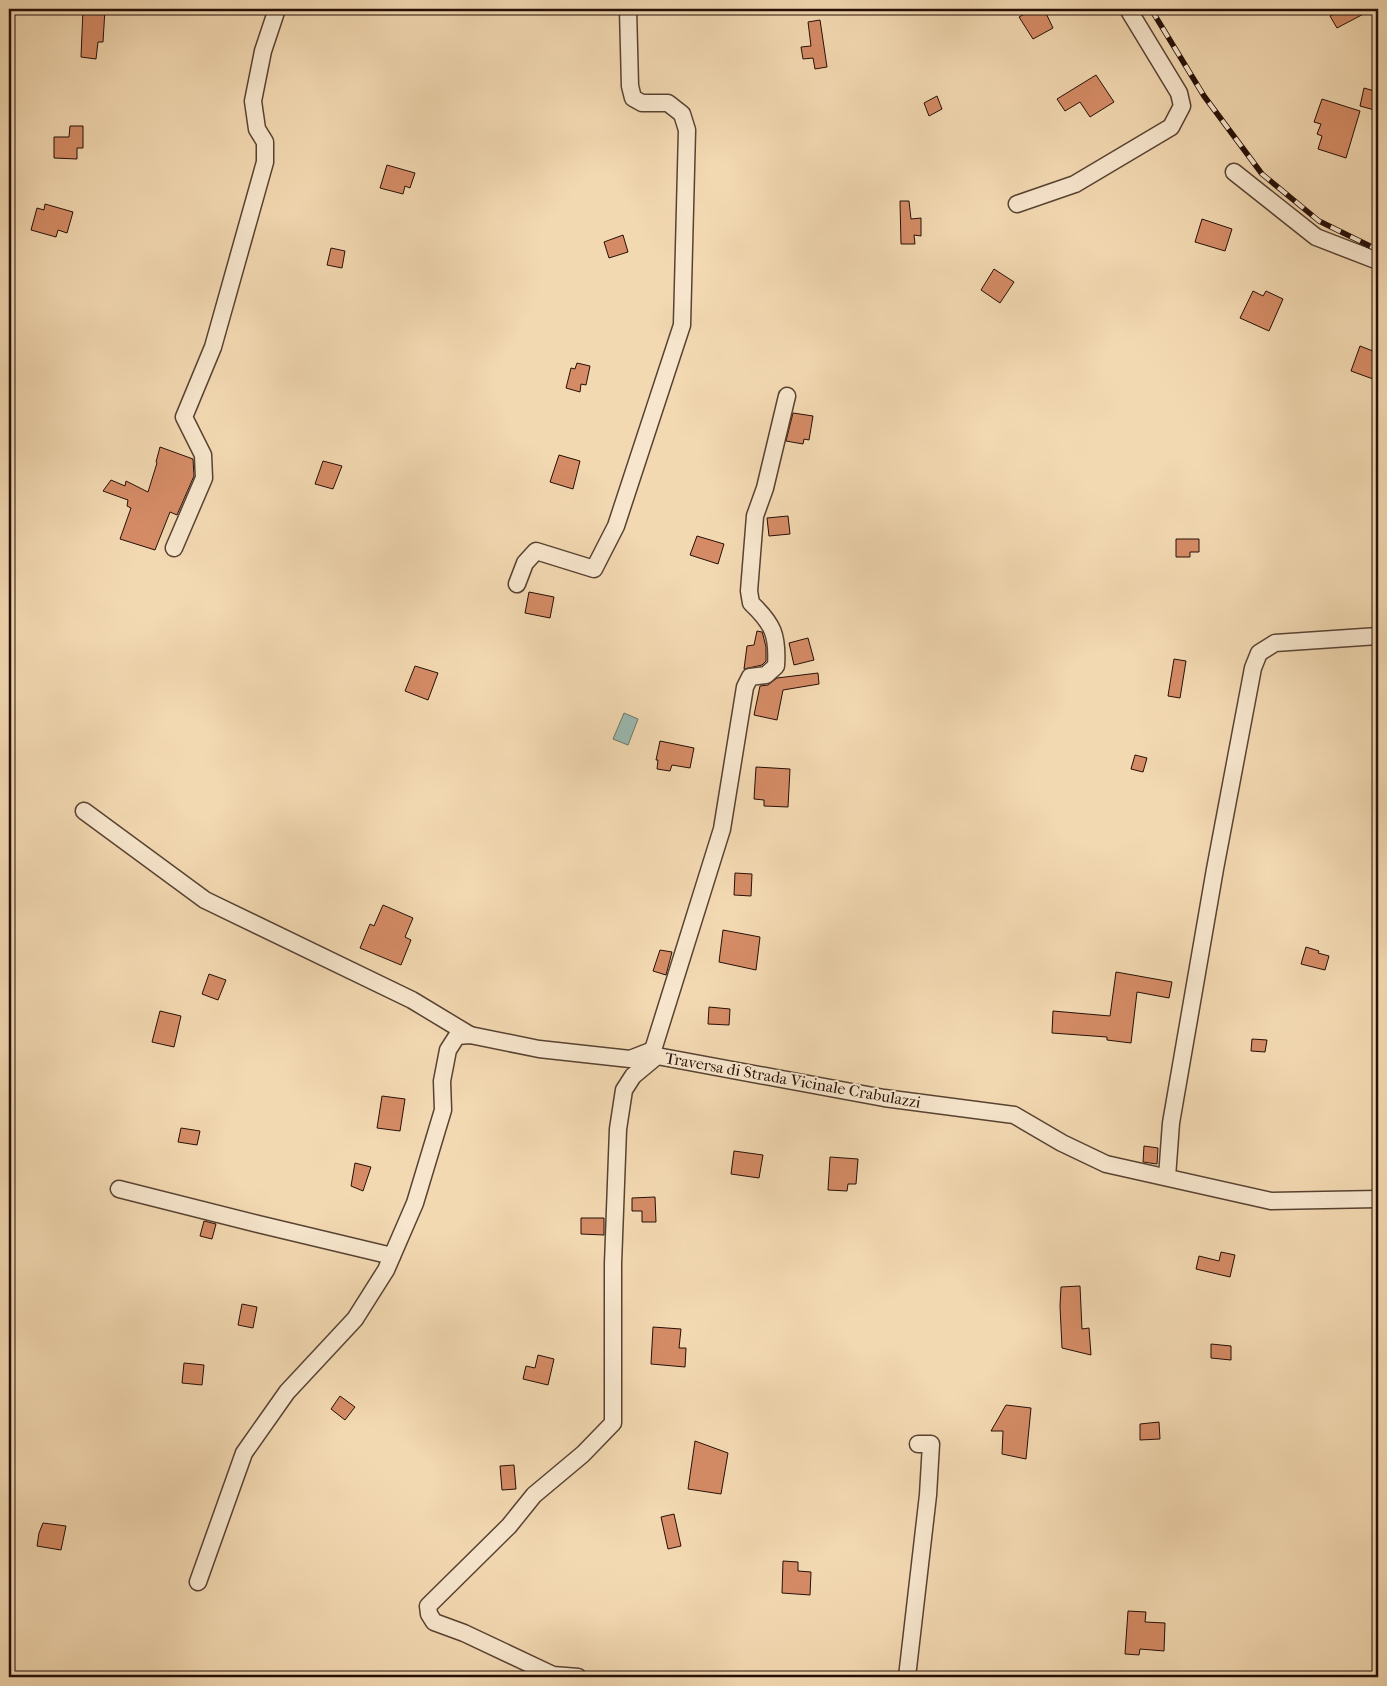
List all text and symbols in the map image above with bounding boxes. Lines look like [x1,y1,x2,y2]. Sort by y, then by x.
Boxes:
street label: Traversa di Strada Vicinale Crabulazzi [664,1048,923,1112]

